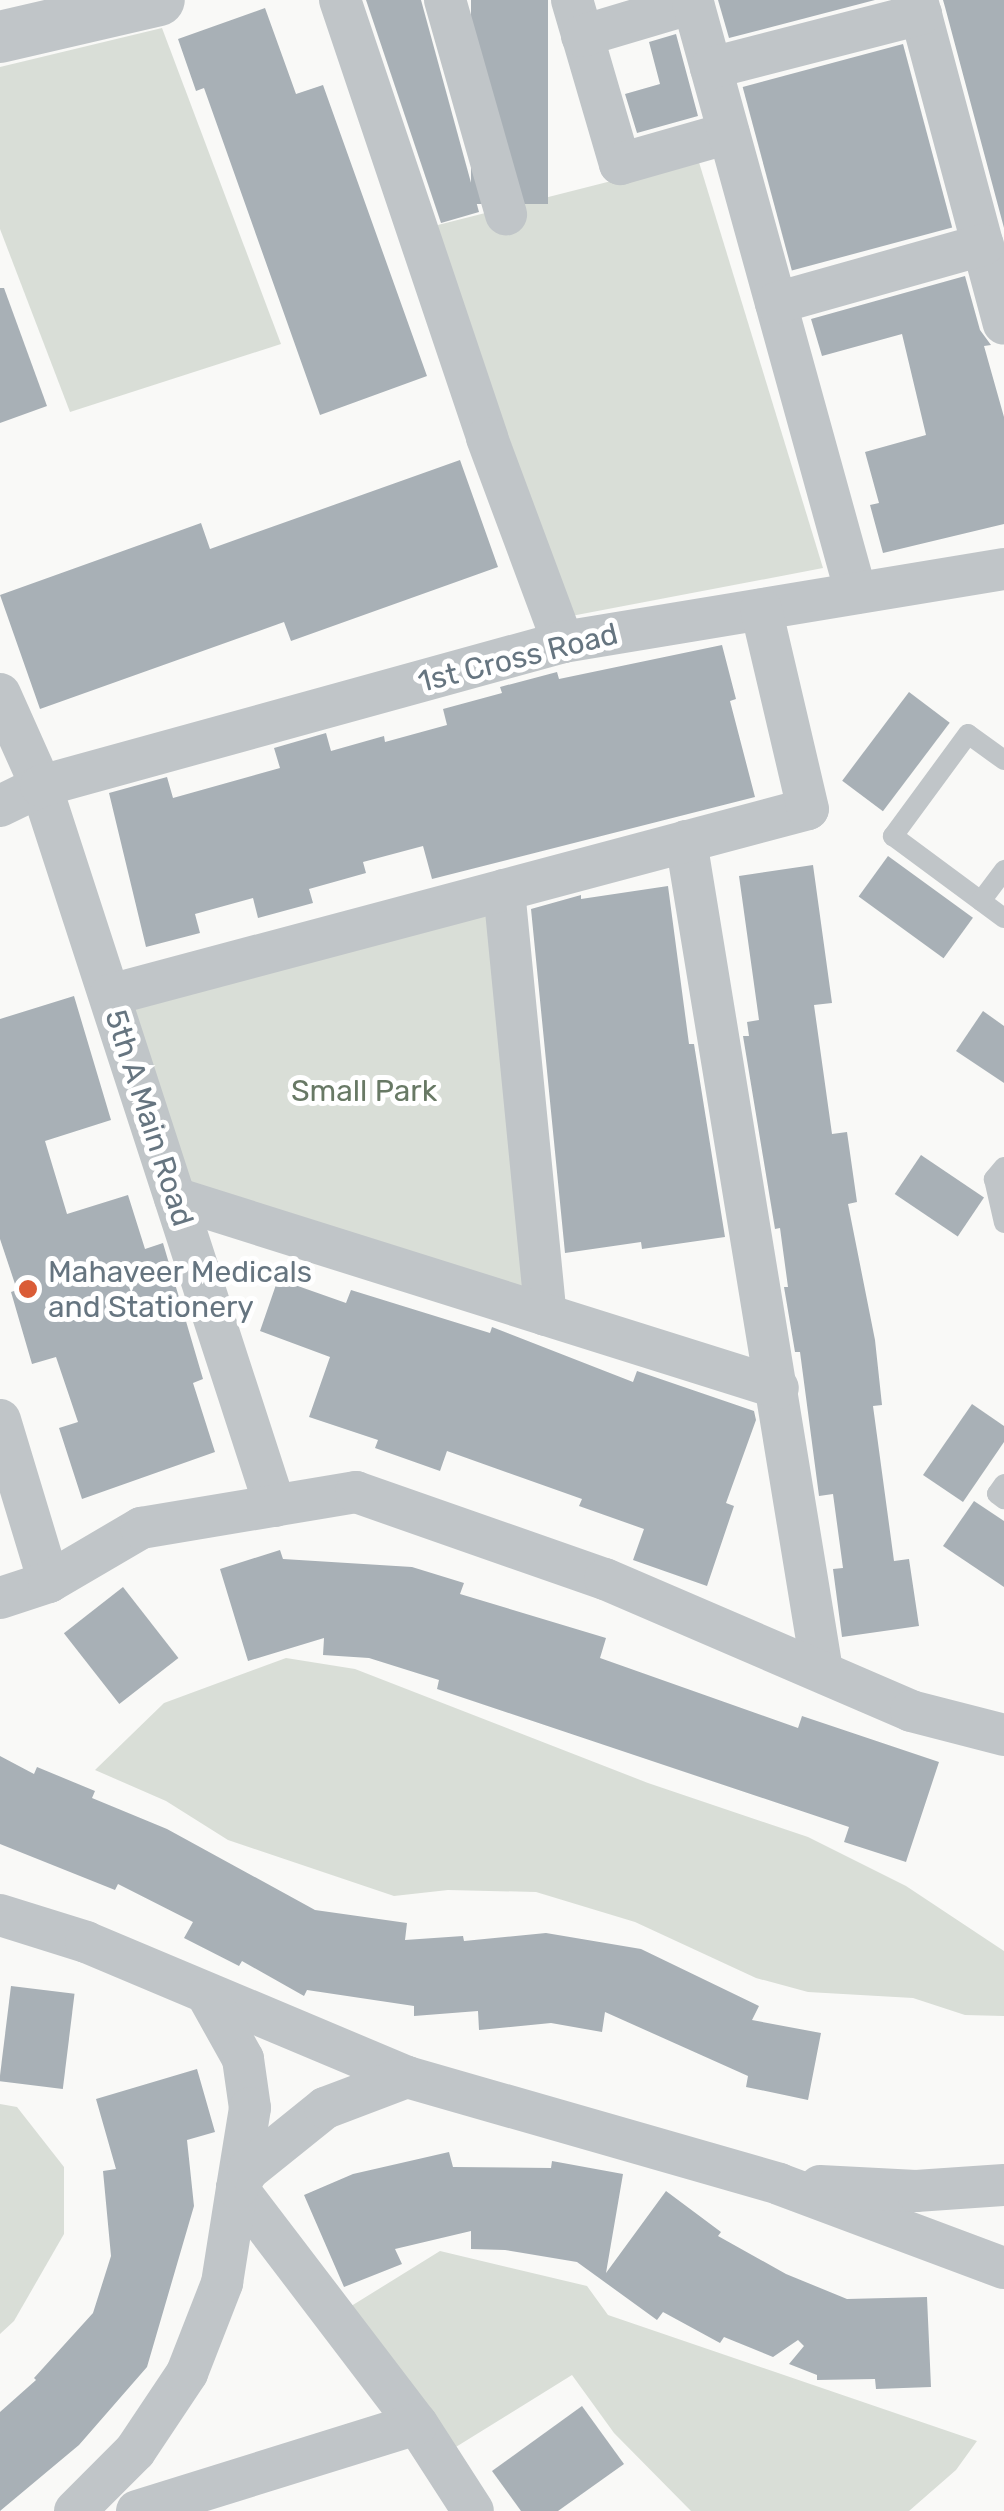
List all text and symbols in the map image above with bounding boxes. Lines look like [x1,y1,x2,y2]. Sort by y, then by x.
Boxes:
street label: 1st Cross Road [414,616,622,700]
street label: 5th A Main Road [97,1005,201,1231]
park label: Small Park [291,1073,437,1109]
place label: Mahaveer Medicals and Stationery [48,1254,313,1324]
marker: Mahaveer Medicals and Stationery [17,1278,39,1300]

